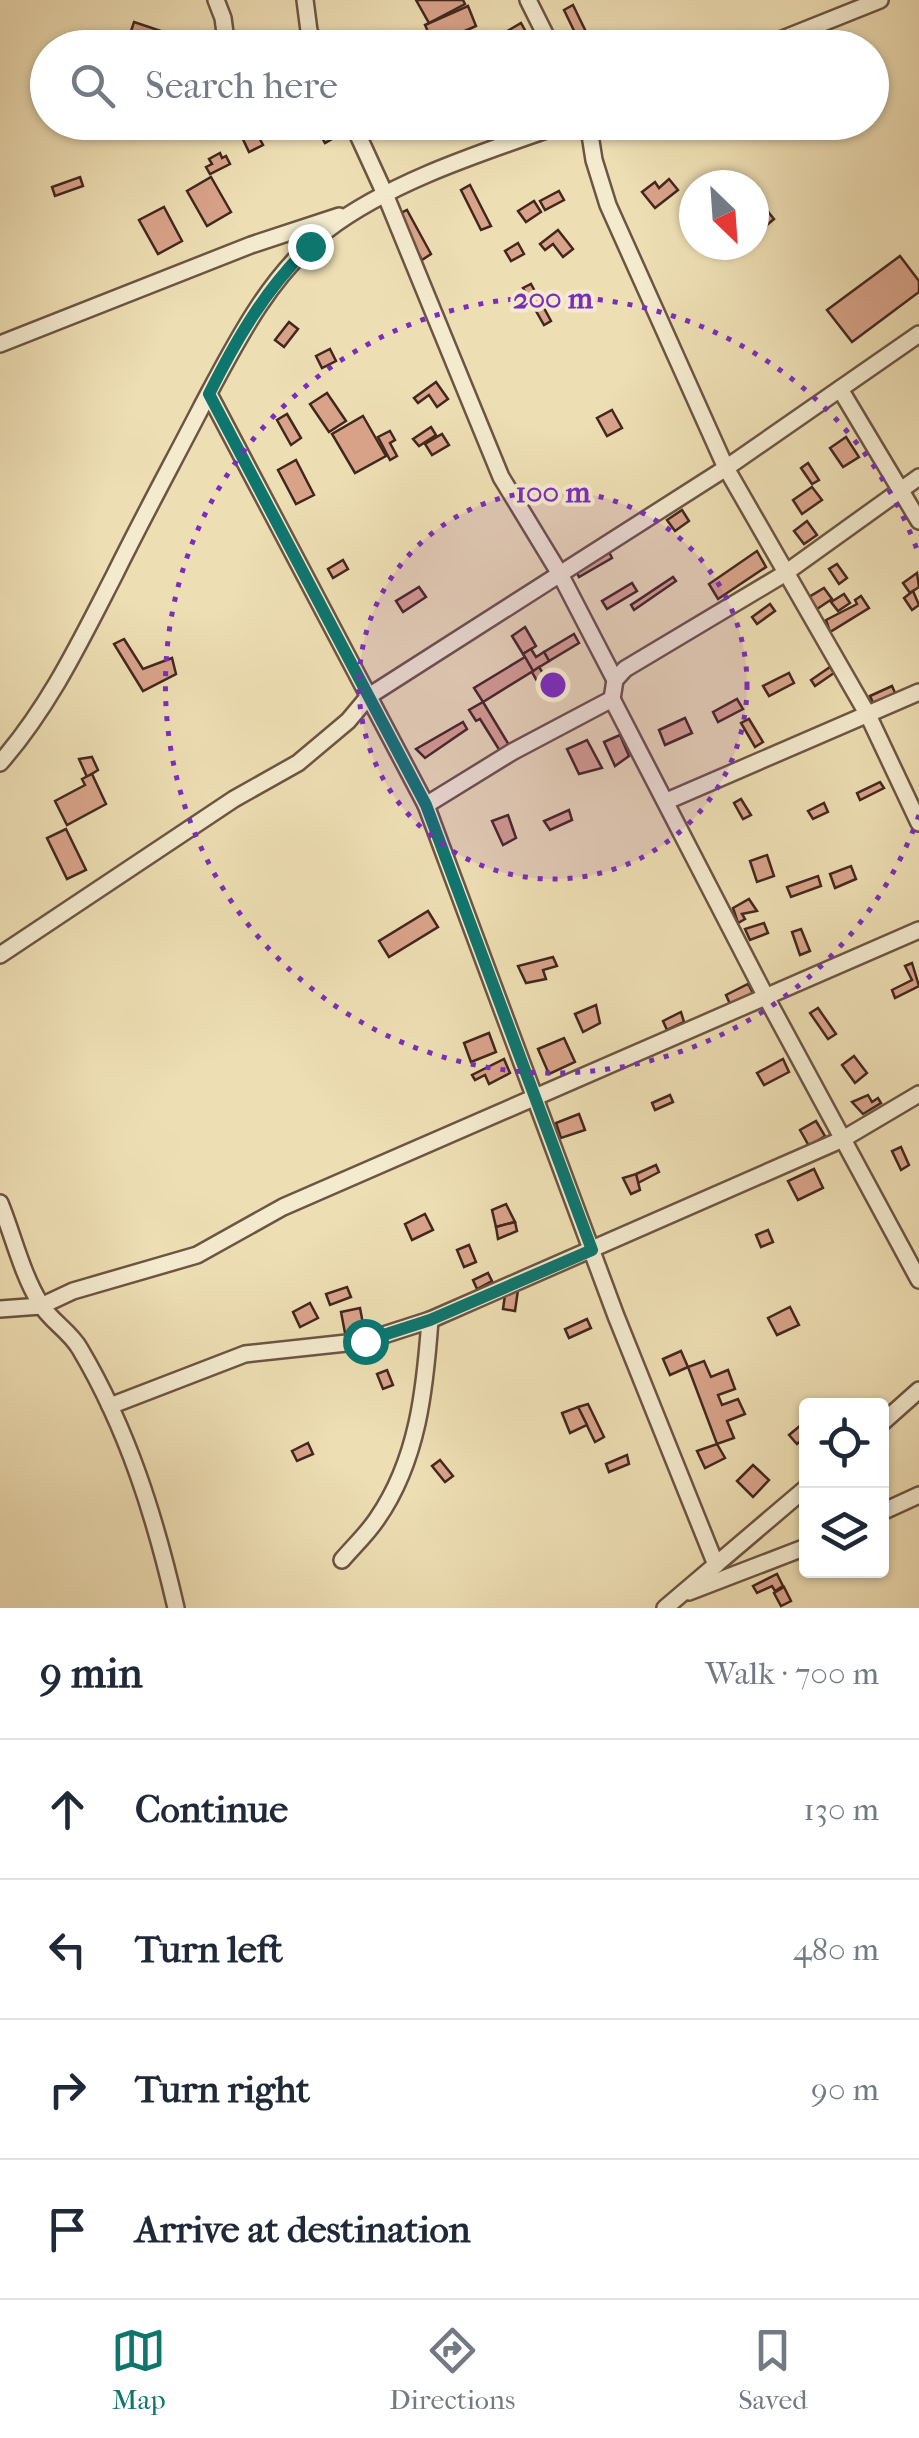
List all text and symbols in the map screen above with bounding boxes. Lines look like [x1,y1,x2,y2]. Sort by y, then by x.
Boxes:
search box [30,30,889,140]
icon: search [65,58,120,113]
text: Search here [145,63,338,108]
north arrow [679,170,769,260]
route end [288,224,334,270]
text: 200 m [513,281,594,316]
text: 100 m [515,475,592,510]
centre of rings [535,667,571,703]
route start [343,1319,389,1365]
map controls [799,1398,889,1578]
button: locate [799,1398,889,1488]
button: layers [799,1488,889,1578]
text: 9 min [40,1649,143,1698]
text: Walk · 700 m [705,1655,879,1692]
icon: ahead [40,1782,95,1837]
text: Continue [135,1787,288,1832]
text: 130 m [803,1791,879,1828]
icon: left [40,1922,95,1977]
text: Turn left [135,1927,283,1972]
text: 480 m [793,1931,879,1968]
icon: right [40,2062,95,2117]
text: Turn right [135,2067,310,2112]
text: 90 m [811,2071,879,2108]
icon: arrive [40,2202,95,2257]
text: Arrive at destination [135,2207,471,2252]
tab: Map [111,2323,166,2416]
tab: Directions [389,2323,515,2416]
tab: Saved [738,2323,808,2416]

